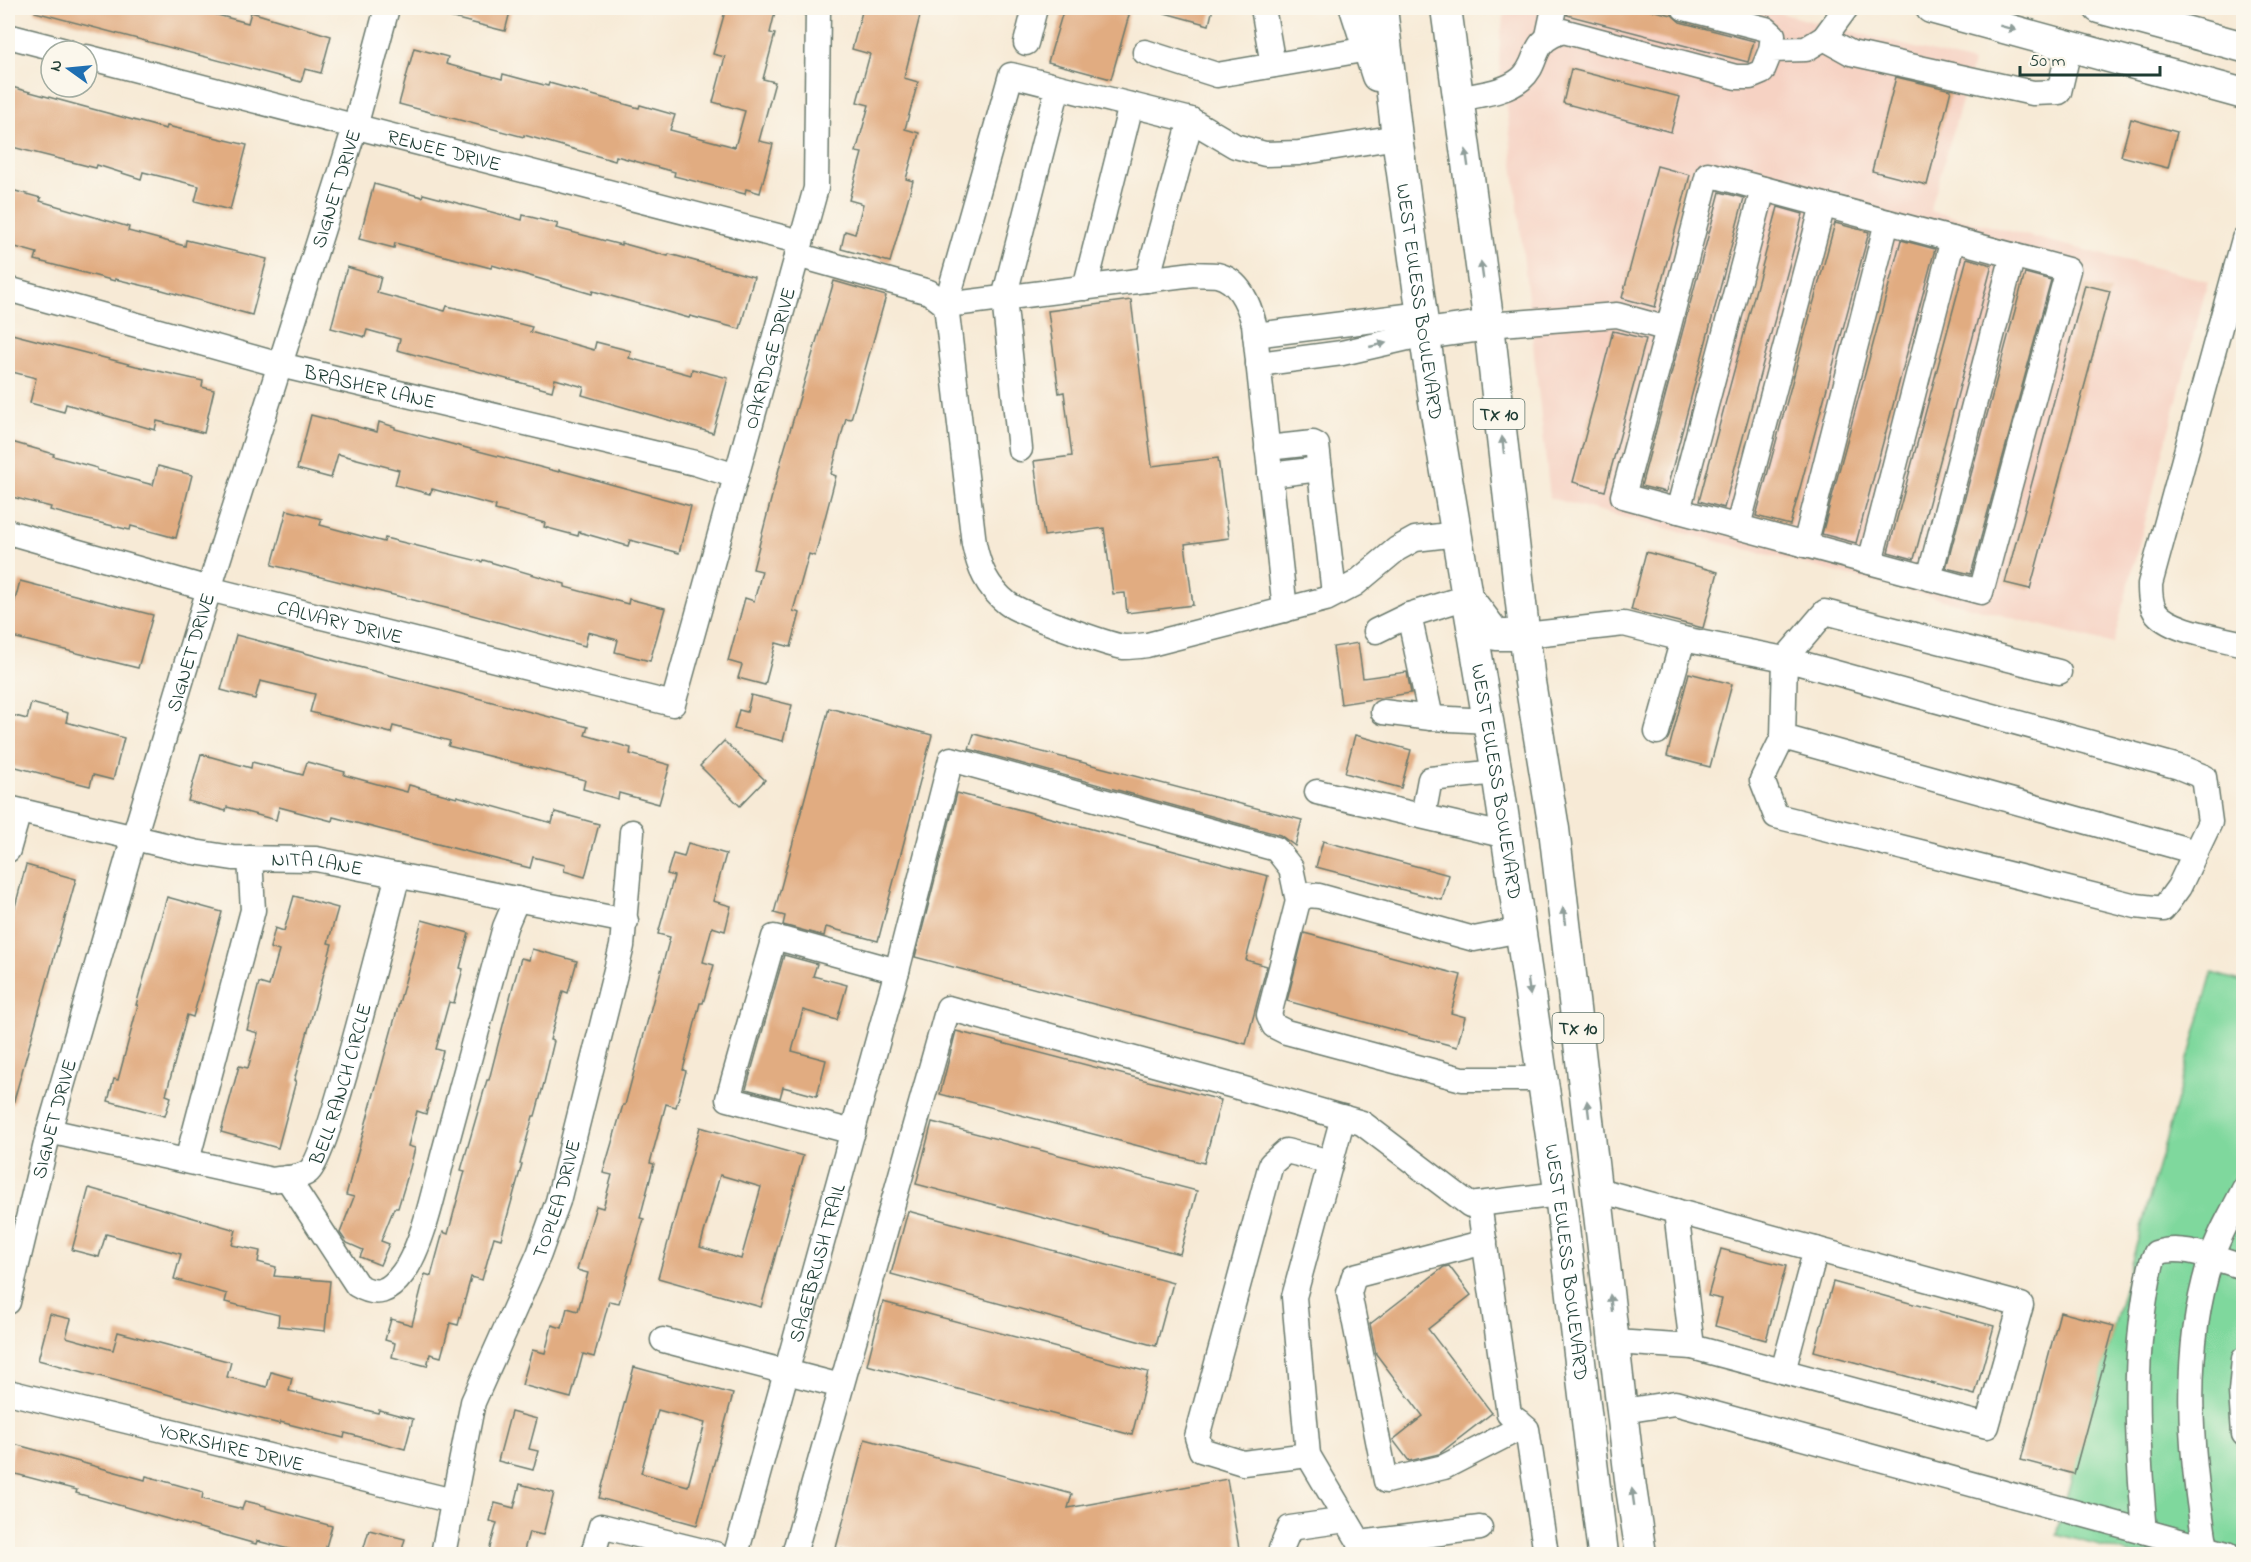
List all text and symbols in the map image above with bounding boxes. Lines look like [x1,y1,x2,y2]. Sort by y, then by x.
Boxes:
one-way arrow [1999,24,2017,33]
north arrow [39,39,99,99]
scale bar [2020,39,2160,77]
text: 50 m [2029,49,2066,75]
text: N [43,57,69,74]
street label: RENEE DRIVE [383,123,504,181]
street label: SIGNET DRIVE [306,126,370,252]
one-way arrow [1462,148,1471,167]
street label: WEST EULESS BOULEVARD [1387,182,1449,422]
one-way arrow [1477,261,1486,280]
street label: OAKRIDGE DRIVE [738,284,805,433]
one-way arrow [1369,340,1387,350]
street label: BRASHER LANE [300,359,438,418]
road number: TX 10 [1474,399,1524,429]
one-way arrow [1498,435,1508,454]
street label: SIGNET DRIVE [161,590,224,716]
street label: CALVARY DRIVE [274,594,405,653]
street label: WEST EULESS BOULEVARD [1462,662,1528,901]
street label: NITA LANE [271,846,365,885]
one-way arrow [1560,906,1569,925]
one-way arrow [1524,977,1533,996]
street label: BELL RANCH CIRCLE [303,1000,381,1171]
road number: TX 10 [1552,1013,1604,1043]
street label: SIGNET DRIVE [26,1056,86,1182]
one-way arrow [1583,1100,1593,1119]
street label: TOPLEA DRIVE [527,1137,590,1263]
street label: WEST EULESS BOULEVARD [1535,1142,1594,1382]
street label: SAGEBRUSH TRAIL [783,1180,855,1346]
one-way arrow [1606,1293,1615,1312]
street label: YORKSHIRE DRIVE [155,1417,306,1481]
one-way arrow [1628,1487,1637,1506]

